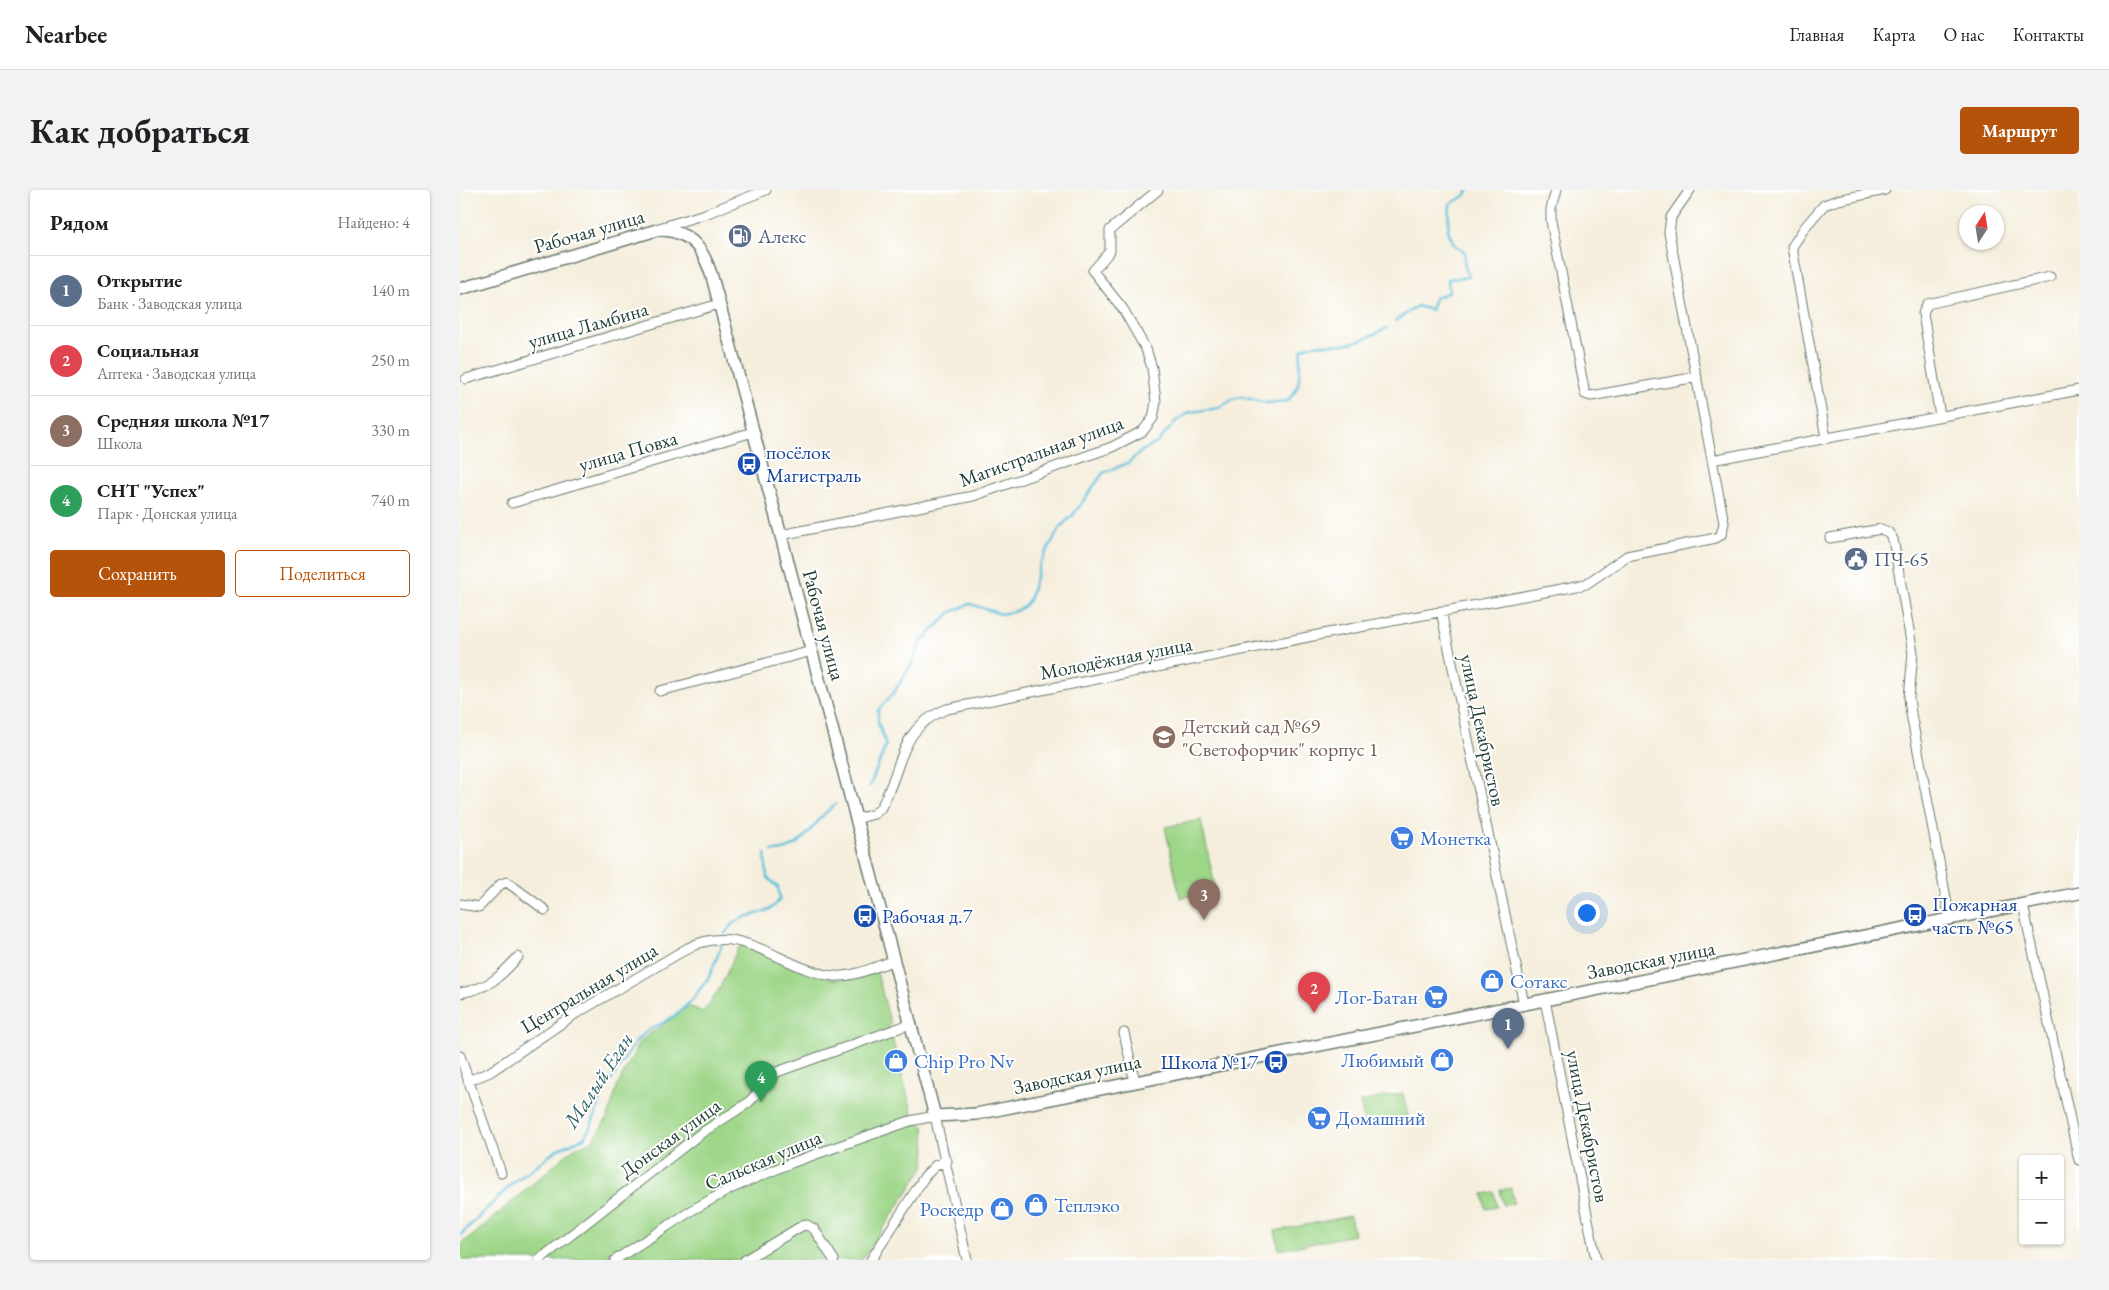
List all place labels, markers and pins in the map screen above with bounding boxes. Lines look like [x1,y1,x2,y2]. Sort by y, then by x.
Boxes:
fuel station icon: Алекс [727,223,753,249]
place label: Алекс [757,223,807,249]
place label: посёлок Магистраль [766,439,861,488]
bus stop icon: посёлок Магистраль [736,451,762,477]
public building icon: ПЧ-65 [1843,546,1869,572]
place label: ПЧ-65 [1874,546,1929,572]
place label: Детский сад №69 "Светофорчик" корпус 1 [1182,713,1378,762]
school or university icon: Детский сад №69 "Светофорчик" корпус 1 [1151,724,1177,750]
supermarket icon: Монетка [1389,825,1415,851]
place label: Монетка [1420,825,1491,851]
pin: 3 [1188,879,1220,920]
place label: Пожарная часть №65 [1932,891,2017,940]
bus stop icon: Пожарная часть №65 [1902,902,1928,928]
bus stop icon: Рабочая д.7 [852,903,878,929]
place label: Рабочая д.7 [882,903,973,929]
shop icon: Сотакс [1479,968,1505,994]
place label: Сотакс [1510,968,1568,994]
pin: 2 [1298,972,1330,1013]
place label: Лог-Батан [1335,984,1418,1010]
supermarket icon: Лог-Батан [1423,984,1449,1010]
pin: 1 [1492,1008,1524,1049]
place label: Любимый [1341,1047,1424,1073]
shop icon: Любимый [1429,1047,1455,1073]
shop icon: Chip Pro Nv [883,1048,909,1074]
place label: Chip Pro Nv [914,1048,1014,1074]
place label: Школа №17 [1161,1049,1258,1075]
bus stop icon: Школа №17 [1263,1049,1289,1075]
pin: 4 [745,1061,777,1102]
supermarket icon: Домашний [1306,1105,1332,1131]
place label: Домашний [1336,1105,1426,1131]
shop icon: Теплэко [1023,1192,1049,1218]
place label: Теплэко [1054,1192,1120,1218]
place label: Роскедр [920,1196,984,1222]
shop icon: Роскедр [989,1196,1015,1222]

